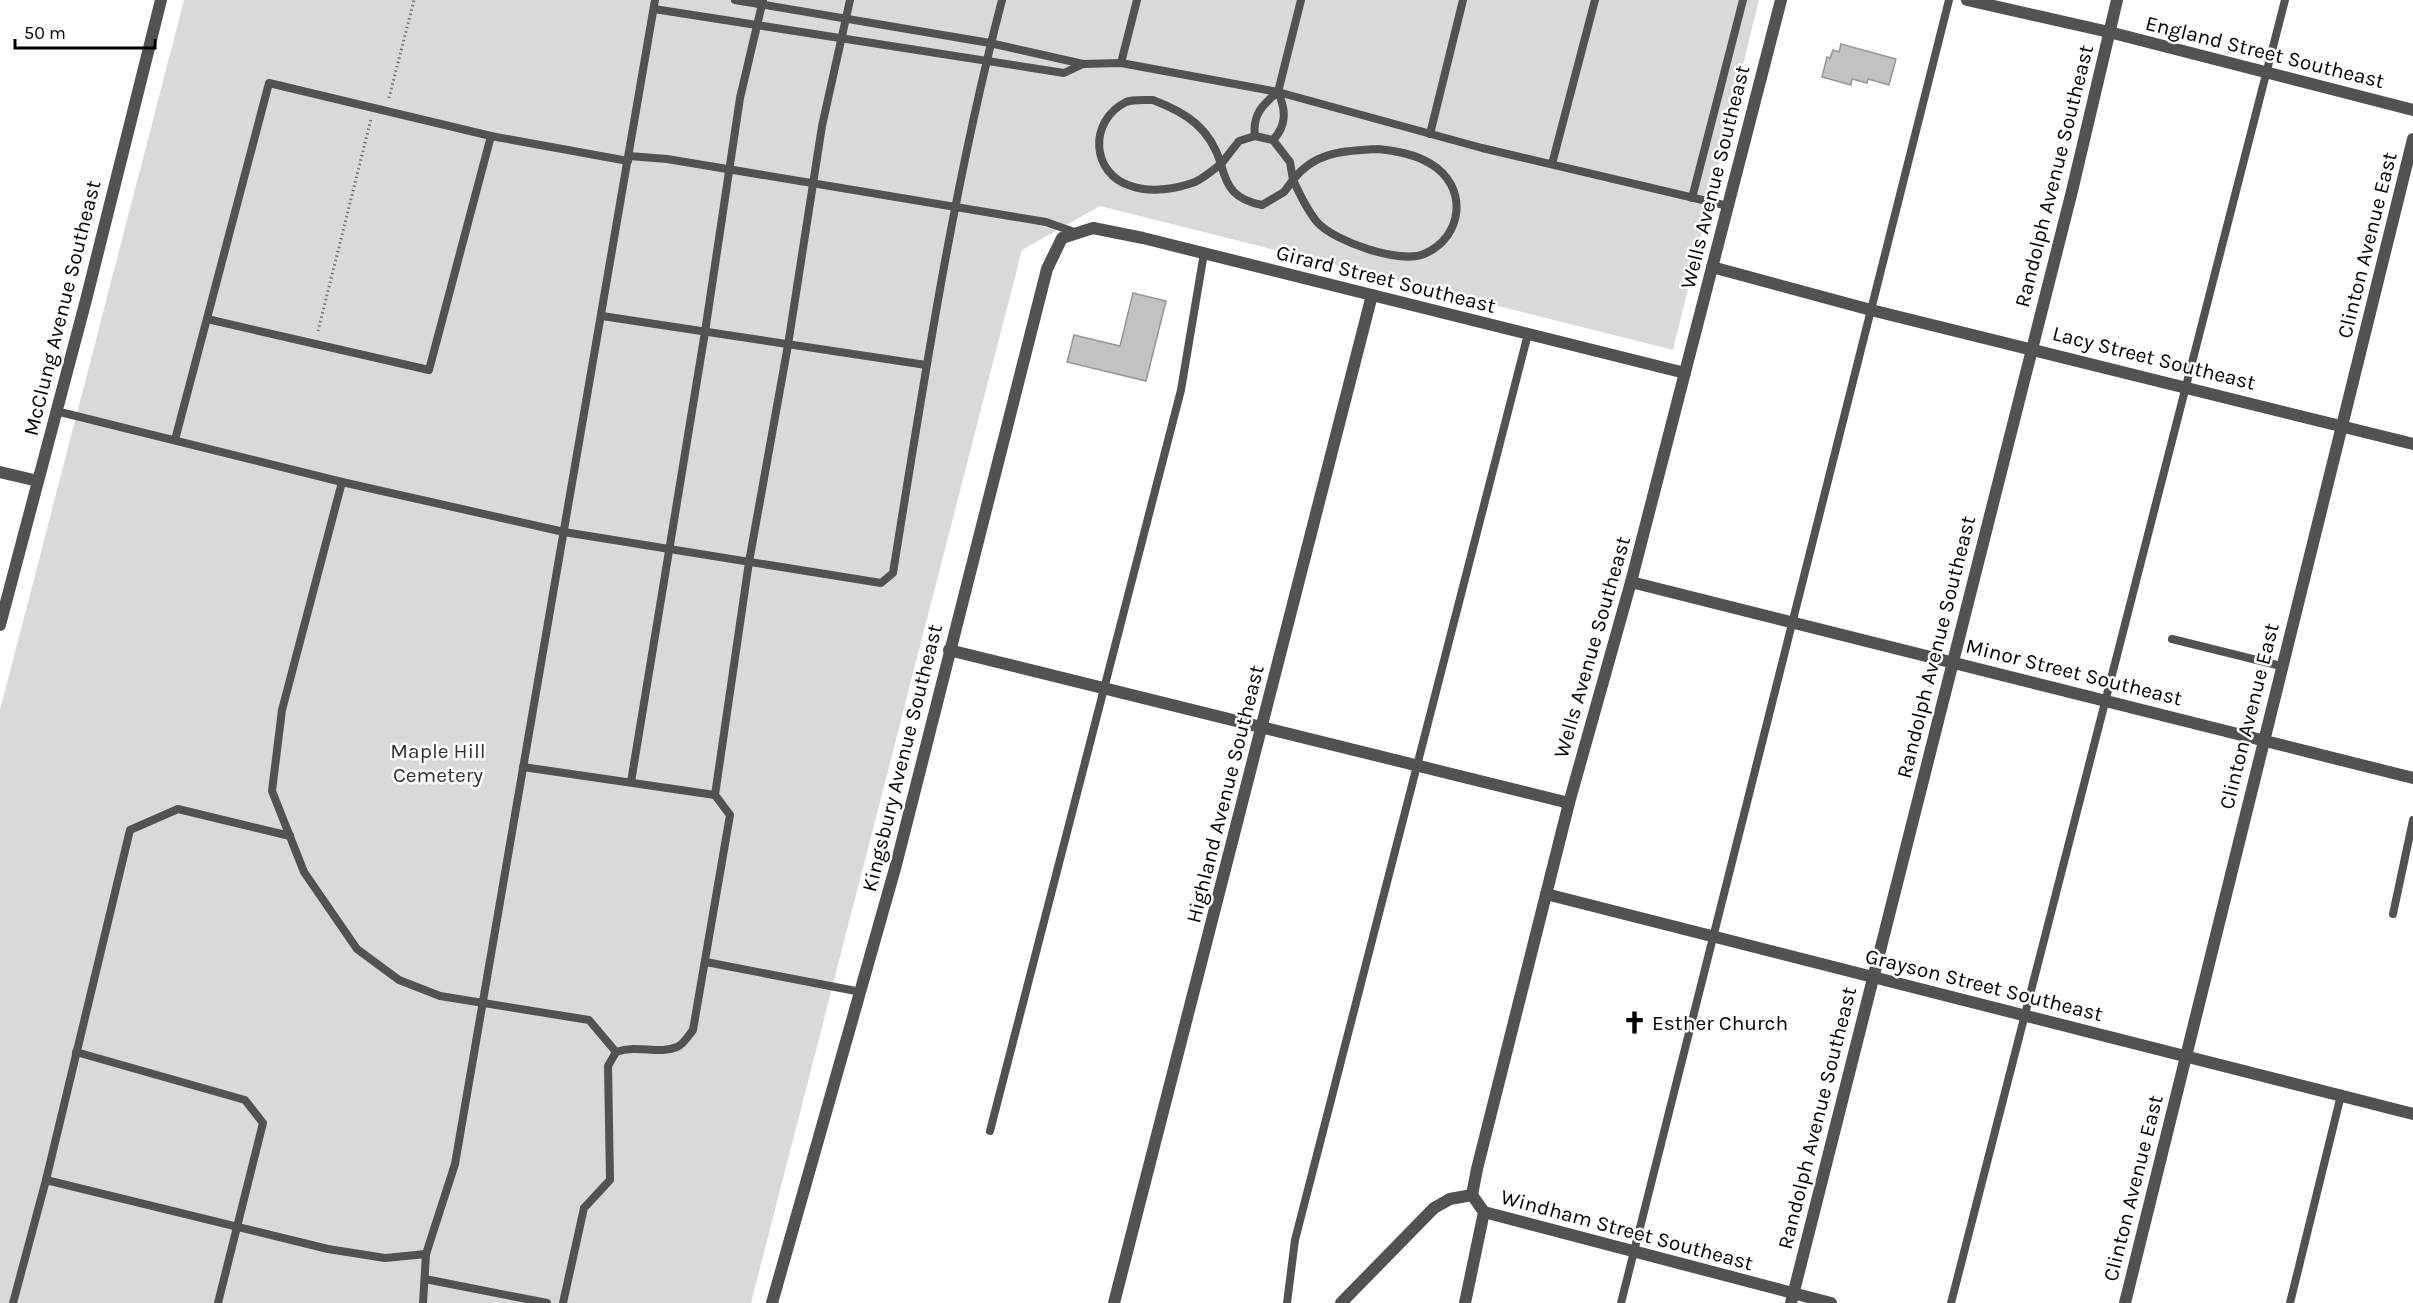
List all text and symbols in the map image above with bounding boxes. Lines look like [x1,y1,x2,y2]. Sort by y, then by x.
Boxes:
street label: England Street Southeast [2143,11,2387,93]
scale bar [15,12,154,50]
text: 50 m [24,22,66,44]
street label: Randolph Avenue Southeast [2010,42,2098,310]
street label: Wells Avenue Southeast [1676,63,1754,291]
street label: Clinton Avenue East [2332,149,2402,341]
street label: McClung Avenue Southeast [19,178,105,438]
street label: Girard Street Southeast [1274,240,1498,318]
street label: Lacy Street Southeast [2050,321,2258,395]
street label: Randolph Avenue Southeast [1892,513,1980,781]
street label: Wells Avenue Southeast [1549,533,1635,761]
street label: Clinton Avenue East [2214,620,2284,812]
street label: Kingsbury Avenue Southeast [857,622,947,894]
street label: Minor Street Southeast [1963,633,2185,711]
street label: Highland Avenue Southeast [1181,662,1269,926]
park label: Maple Hill Cemetery [390,739,486,787]
street label: Grayson Street Southeast [1863,944,2105,1026]
street label: Randolph Avenue Southeast [1773,984,1861,1252]
church icon: Esther Church [1621,1010,1647,1036]
place label: Esther Church [1652,1011,1788,1035]
street label: Clinton Avenue East [2098,1092,2168,1284]
street label: Windham Street Southeast [1498,1185,1756,1275]

